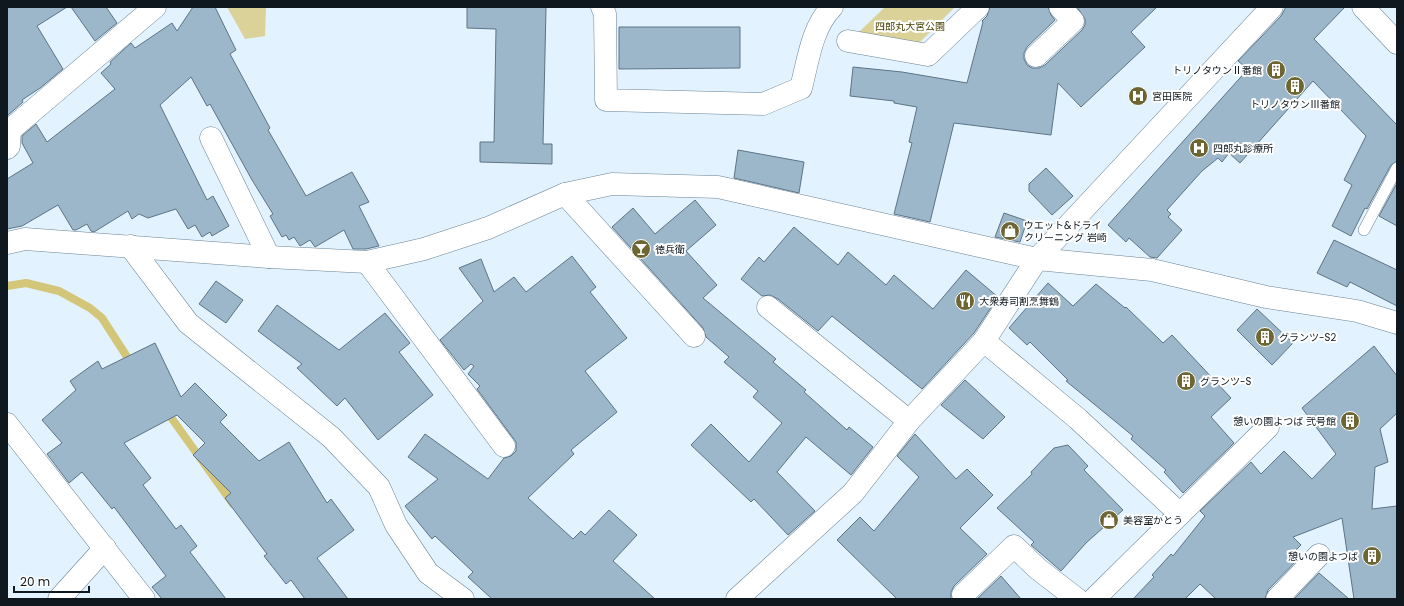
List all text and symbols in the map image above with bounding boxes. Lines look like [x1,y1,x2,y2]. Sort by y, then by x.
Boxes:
park label: 四郎丸大宮公園 [875,19,945,34]
building icon: トリノタウンⅡ番館 [1265,59,1287,81]
place label: トリノタウンⅡ番館 [1172,63,1262,78]
building icon: トリノタウンⅢ番館 [1284,75,1306,97]
hospital icon: 宮田医院 [1127,85,1149,107]
place label: 宮田医院 [1152,89,1192,104]
place label: トリノタウンⅢ番館 [1250,97,1340,112]
hospital icon: 四郎丸診療所 [1188,137,1210,159]
place label: 四郎丸診療所 [1213,141,1273,156]
place label: ウエット&ドライ クリーニング 岩崎 [1024,218,1107,245]
shop icon: ウエット&ドライ クリーニング 岩崎 [999,220,1021,242]
bar icon: 徳兵衛 [630,238,652,260]
place label: 徳兵衛 [655,242,685,257]
restaurant icon: 大衆寿司割烹舞鶴 [954,290,976,312]
place label: 大衆寿司割烹舞鶴 [979,294,1059,309]
building icon: グランツ-S2 [1254,326,1276,348]
place label: グランツ-S2 [1279,330,1336,345]
building icon: グランツ-S [1175,370,1197,392]
place label: グランツ-S [1200,374,1252,389]
building icon: 憩いの園よつば 弐号館 [1339,410,1361,432]
place label: 憩いの園よつば 弐号館 [1233,414,1336,429]
shop icon: 美容室かとう [1098,509,1120,531]
place label: 美容室かとう [1123,513,1183,528]
building icon: 憩いの園よつば [1361,545,1383,567]
place label: 憩いの園よつば [1288,549,1358,564]
scale bar [14,568,89,594]
text: 20 m [20,573,50,590]

